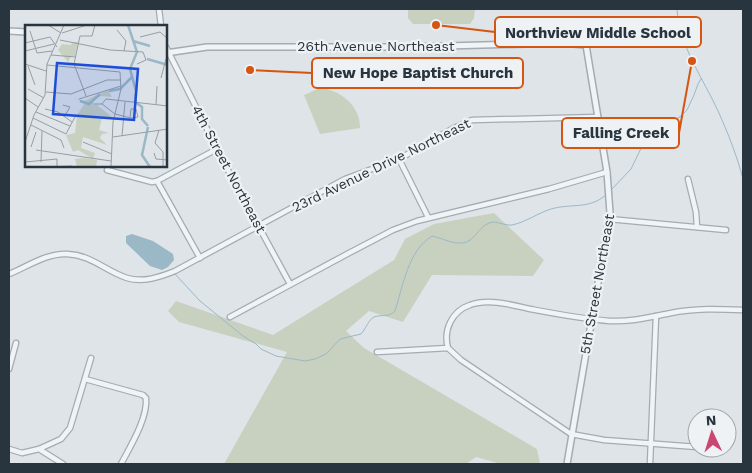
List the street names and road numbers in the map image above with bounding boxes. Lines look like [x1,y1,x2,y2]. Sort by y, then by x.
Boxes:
street label: 26th Avenue Northeast [297,38,455,54]
street label: 4th Street Northeast [189,102,270,236]
street label: 23rd Avenue Drive Northeast [289,115,473,215]
street label: 5th Street Northeast [577,213,617,355]

